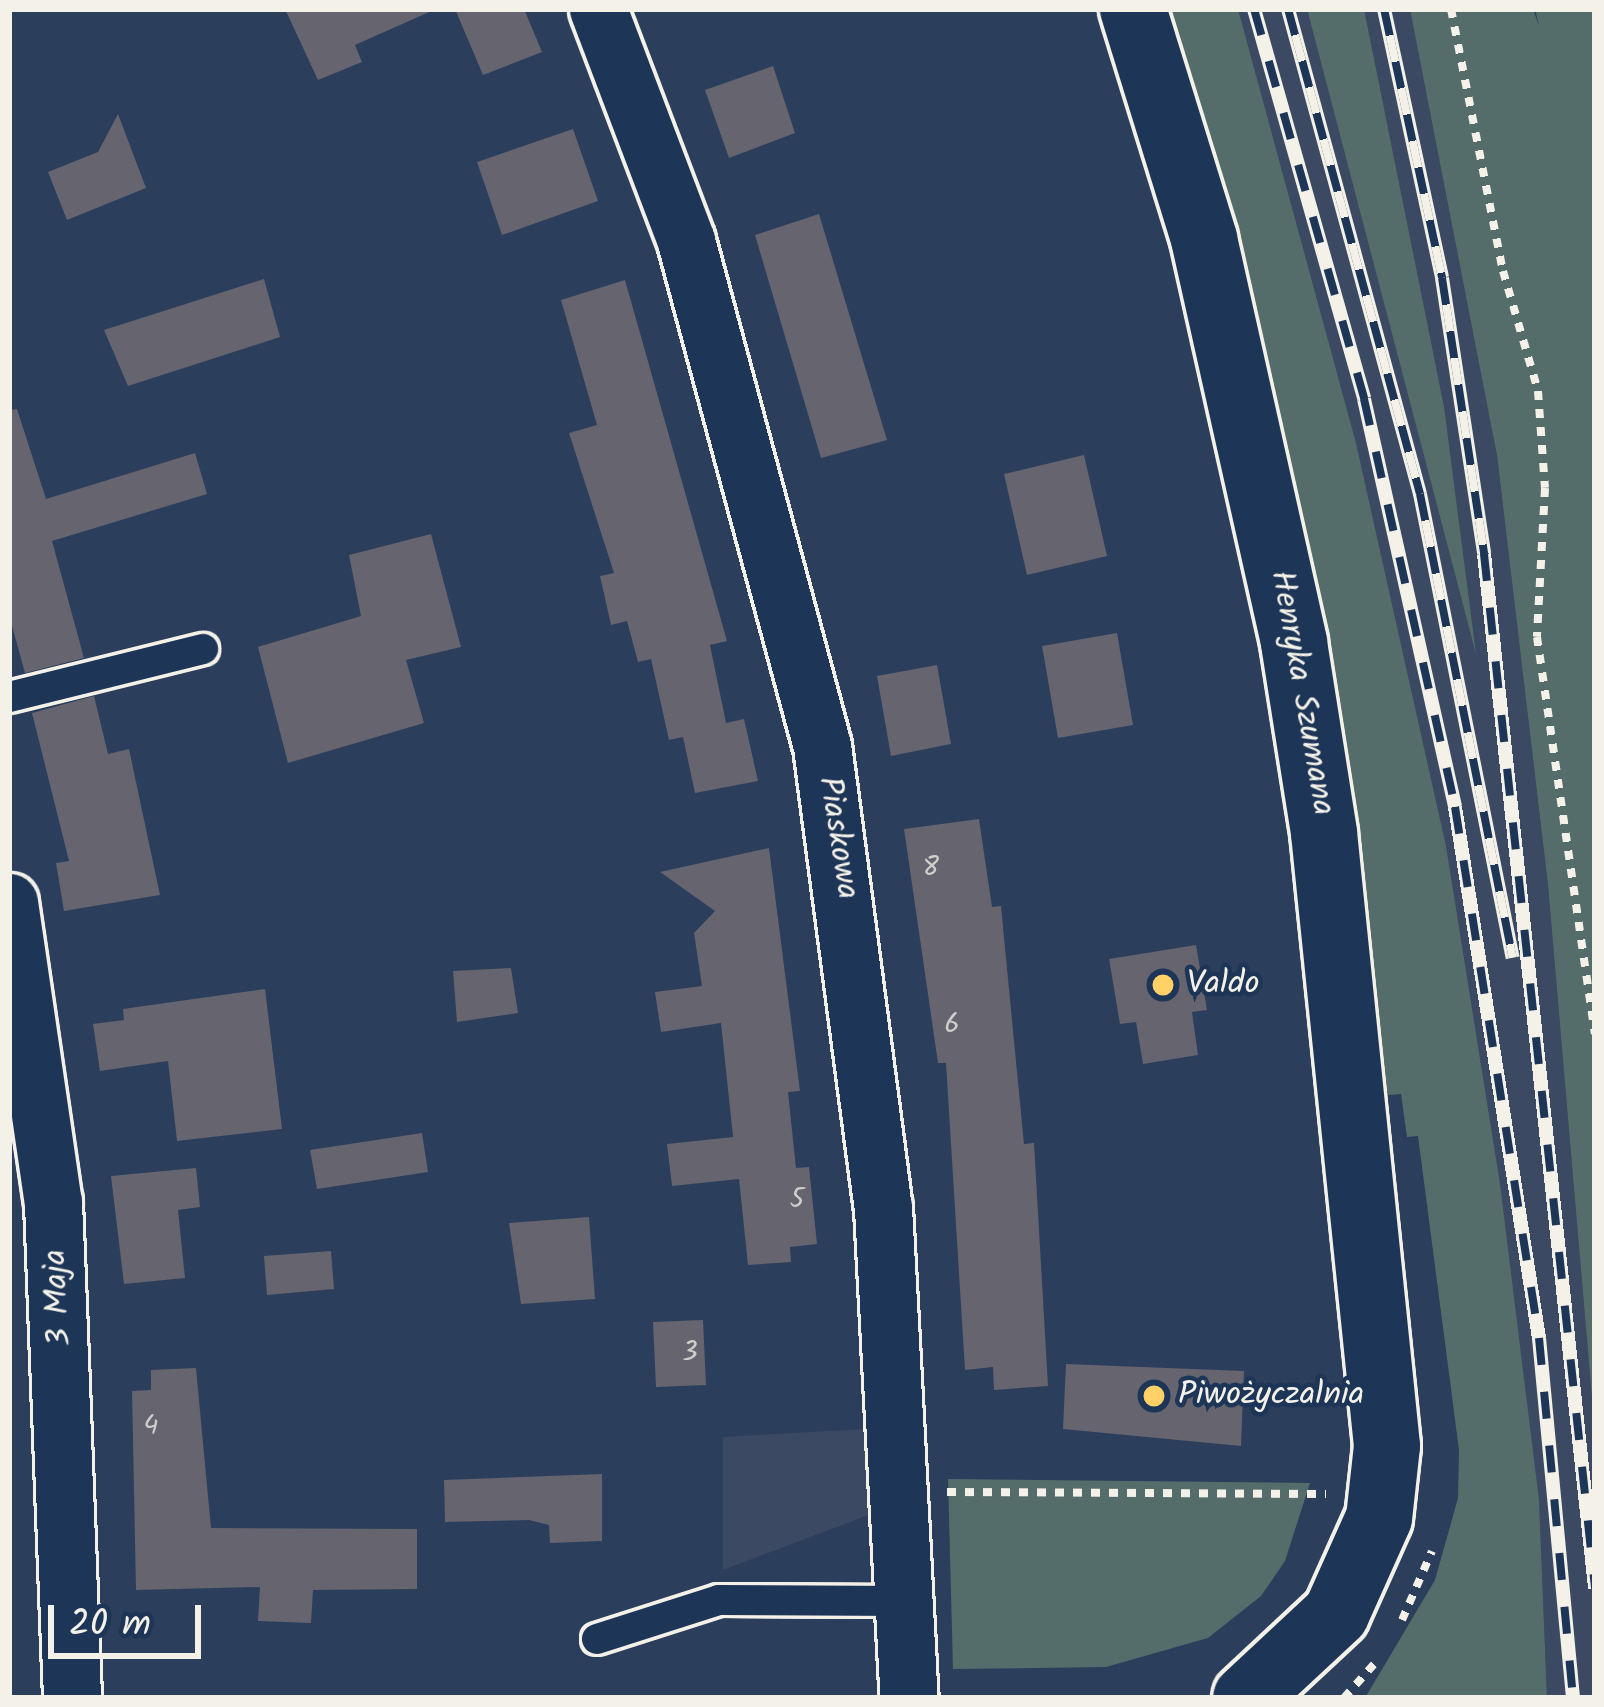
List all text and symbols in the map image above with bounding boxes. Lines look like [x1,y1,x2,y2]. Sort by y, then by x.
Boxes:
street label: Henryka Szumana [1260,568,1342,818]
street label: Piaskowa [808,774,866,902]
house number: 8 [923,852,939,884]
place label: Valdo [1187,965,1260,1005]
marker: Valdo [1150,972,1176,998]
house number: 6 [944,1009,960,1041]
house number: 5 [790,1184,804,1216]
street label: 3 Maja [37,1248,81,1348]
house number: 3 [682,1337,698,1369]
place label: Piwożyczalnia [1178,1376,1364,1416]
marker: Piwożyczalnia [1141,1383,1167,1409]
house number: 4 [144,1411,158,1443]
scale bar [54,1581,207,1655]
text: 20 m [69,1597,151,1654]

